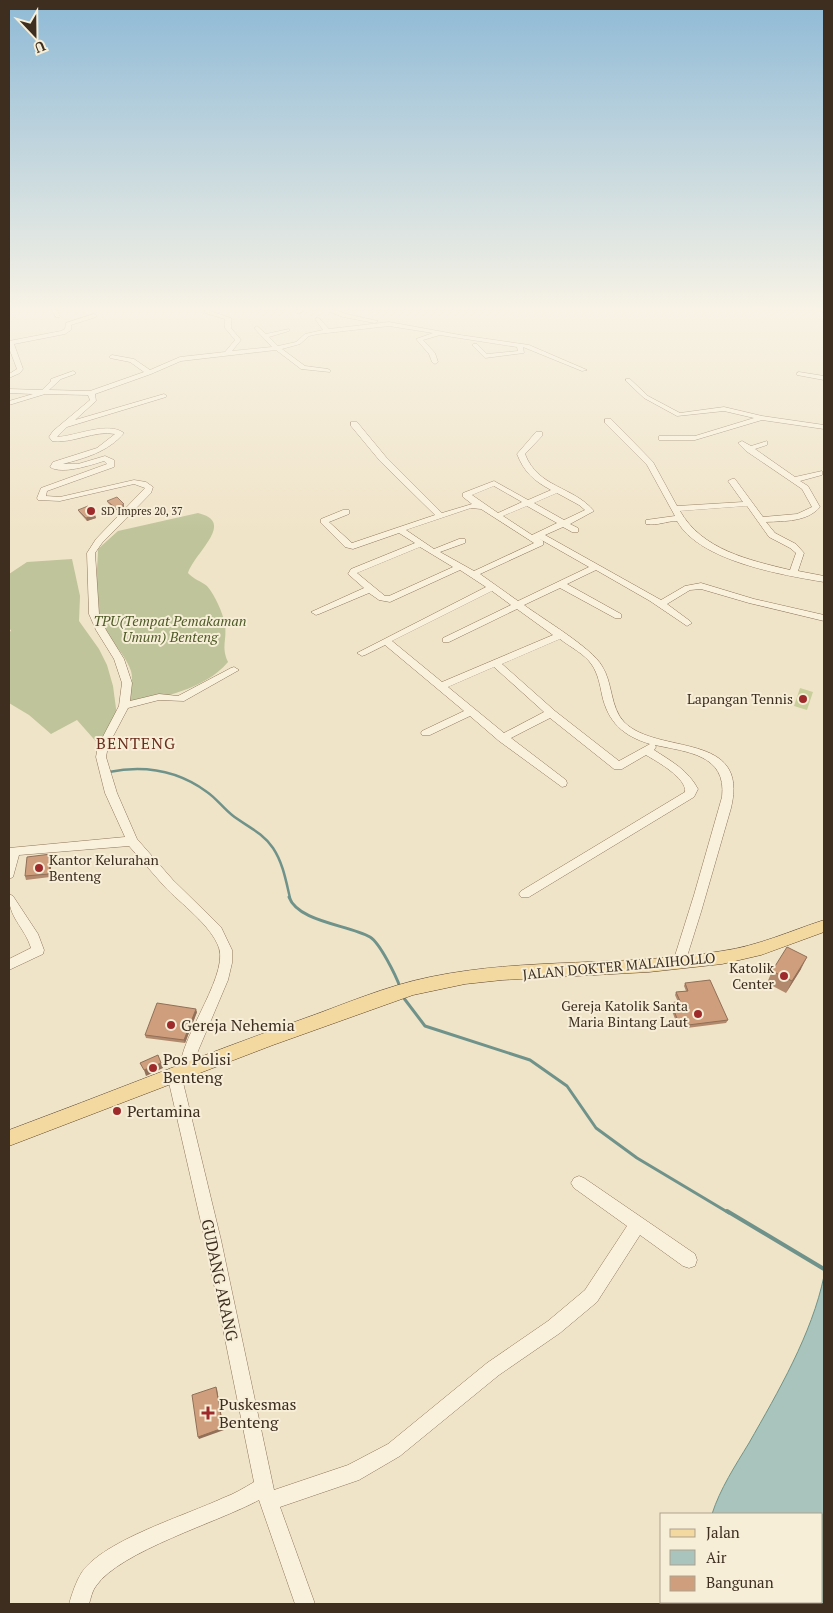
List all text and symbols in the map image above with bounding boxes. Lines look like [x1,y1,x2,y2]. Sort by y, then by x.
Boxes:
north arrow [10,10,60,60]
text: U [32,37,48,58]
place label: SD Impres 20, 37 [101,504,183,518]
marker: SD Impres 20, 37 [85,505,97,517]
park label: TPU(Tempat Pemakaman Umum) Benteng [93,611,247,646]
place label: Lapangan Tennis [687,689,793,708]
marker: Lapangan Tennis [797,693,809,705]
district label: BENTENG [96,732,176,754]
place label: Kantor Kelurahan Benteng [49,850,160,885]
marker: Kantor Kelurahan Benteng [33,862,45,874]
street label: JALAN DOKTER MALAIHOLLO [522,948,716,983]
place label: Katolik Center [729,958,775,993]
marker: Katolik Center [778,970,790,982]
place label: Gereja Katolik Santa Maria Bintang Laut [561,996,689,1031]
marker: Gereja Katolik Santa Maria Bintang Laut [692,1008,704,1020]
place label: Gereja Nehemia [181,1014,295,1036]
marker: Gereja Nehemia [165,1019,177,1031]
place label: Pos Polisi Benteng [163,1048,231,1088]
marker: Pos Polisi Benteng [147,1062,159,1074]
place label: Pertamina [127,1100,200,1122]
marker: Pertamina [111,1105,123,1117]
street label: GUDANG ARANG [196,1217,244,1343]
place label: Puskesmas Benteng [219,1393,297,1433]
marker: Puskesmas Benteng [201,1406,215,1420]
legend [660,1513,823,1603]
text: Jalan [706,1522,740,1542]
text: Air [706,1547,727,1567]
text: Bangunan [706,1572,774,1592]

